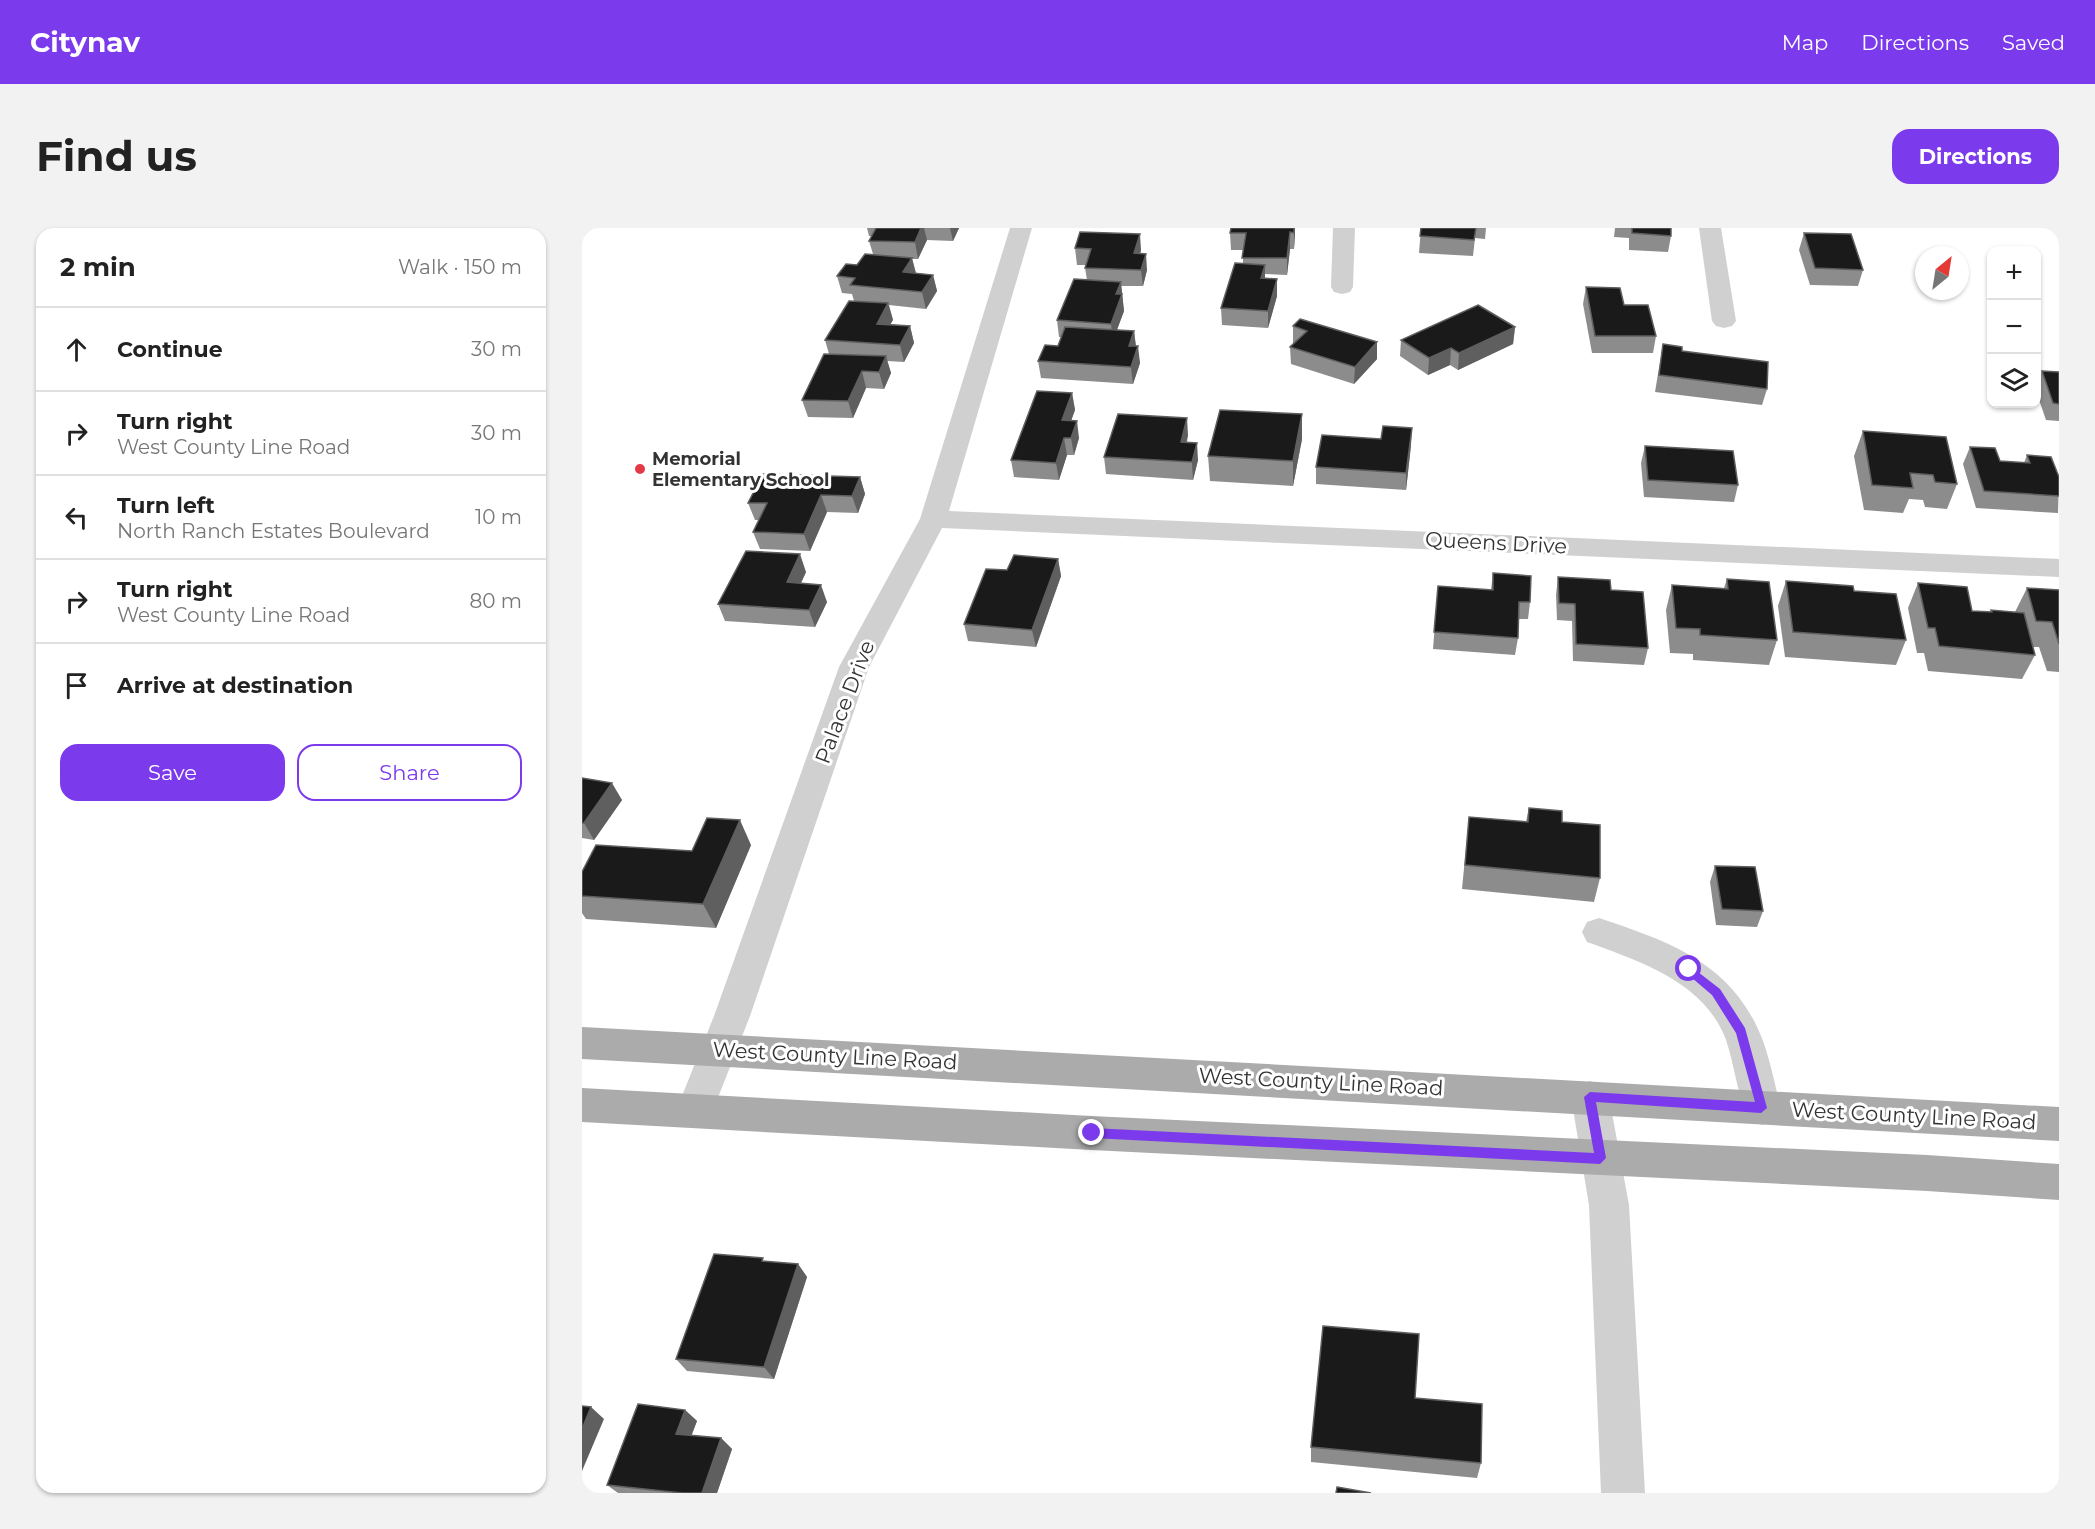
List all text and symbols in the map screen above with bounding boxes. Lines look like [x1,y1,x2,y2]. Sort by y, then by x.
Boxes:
text: Citynav [30,25,140,59]
text: Map [1782,30,1828,55]
text: Directions [1861,30,1969,55]
text: Saved [2002,30,2065,55]
button: Directions [1892,129,2059,184]
text: Find us [36,130,197,182]
north arrow [1915,246,1969,300]
map controls [1987,246,2041,408]
button: + [1987,246,2041,300]
text: 2 min [60,251,136,283]
text: Walk · 150 m [398,255,522,279]
button: − [1987,300,2041,354]
icon: ahead [60,333,93,366]
text: Continue [117,336,223,363]
text: 30 m [471,337,522,361]
button: layers [1987,354,2041,408]
text: Turn right [117,408,232,435]
icon: right [60,417,93,450]
text: 30 m [471,421,522,445]
text: West County Line Road [117,435,350,459]
place label: Memorial Elementary School [652,448,829,491]
marker: Memorial Elementary School [633,462,647,476]
text: Turn left [117,492,215,519]
icon: left [60,501,93,534]
text: 10 m [475,505,522,529]
text: North Ranch Estates Boulevard [117,519,430,543]
street label: Queens Drive [1424,526,1568,559]
text: Turn right [117,576,232,603]
icon: right [60,585,93,618]
text: 80 m [470,589,522,613]
text: West County Line Road [117,603,350,627]
street label: Palace Drive [810,637,880,767]
icon: arrive [60,669,93,702]
text: Arrive at destination [117,672,353,699]
button: Save [60,744,285,801]
button: Share [297,744,522,801]
route start [1675,955,1701,981]
street label: West County Line Road [712,1037,958,1074]
street label: West County Line Road [1198,1063,1444,1100]
street label: West County Line Road [1791,1097,2037,1134]
route end [1078,1119,1104,1145]

